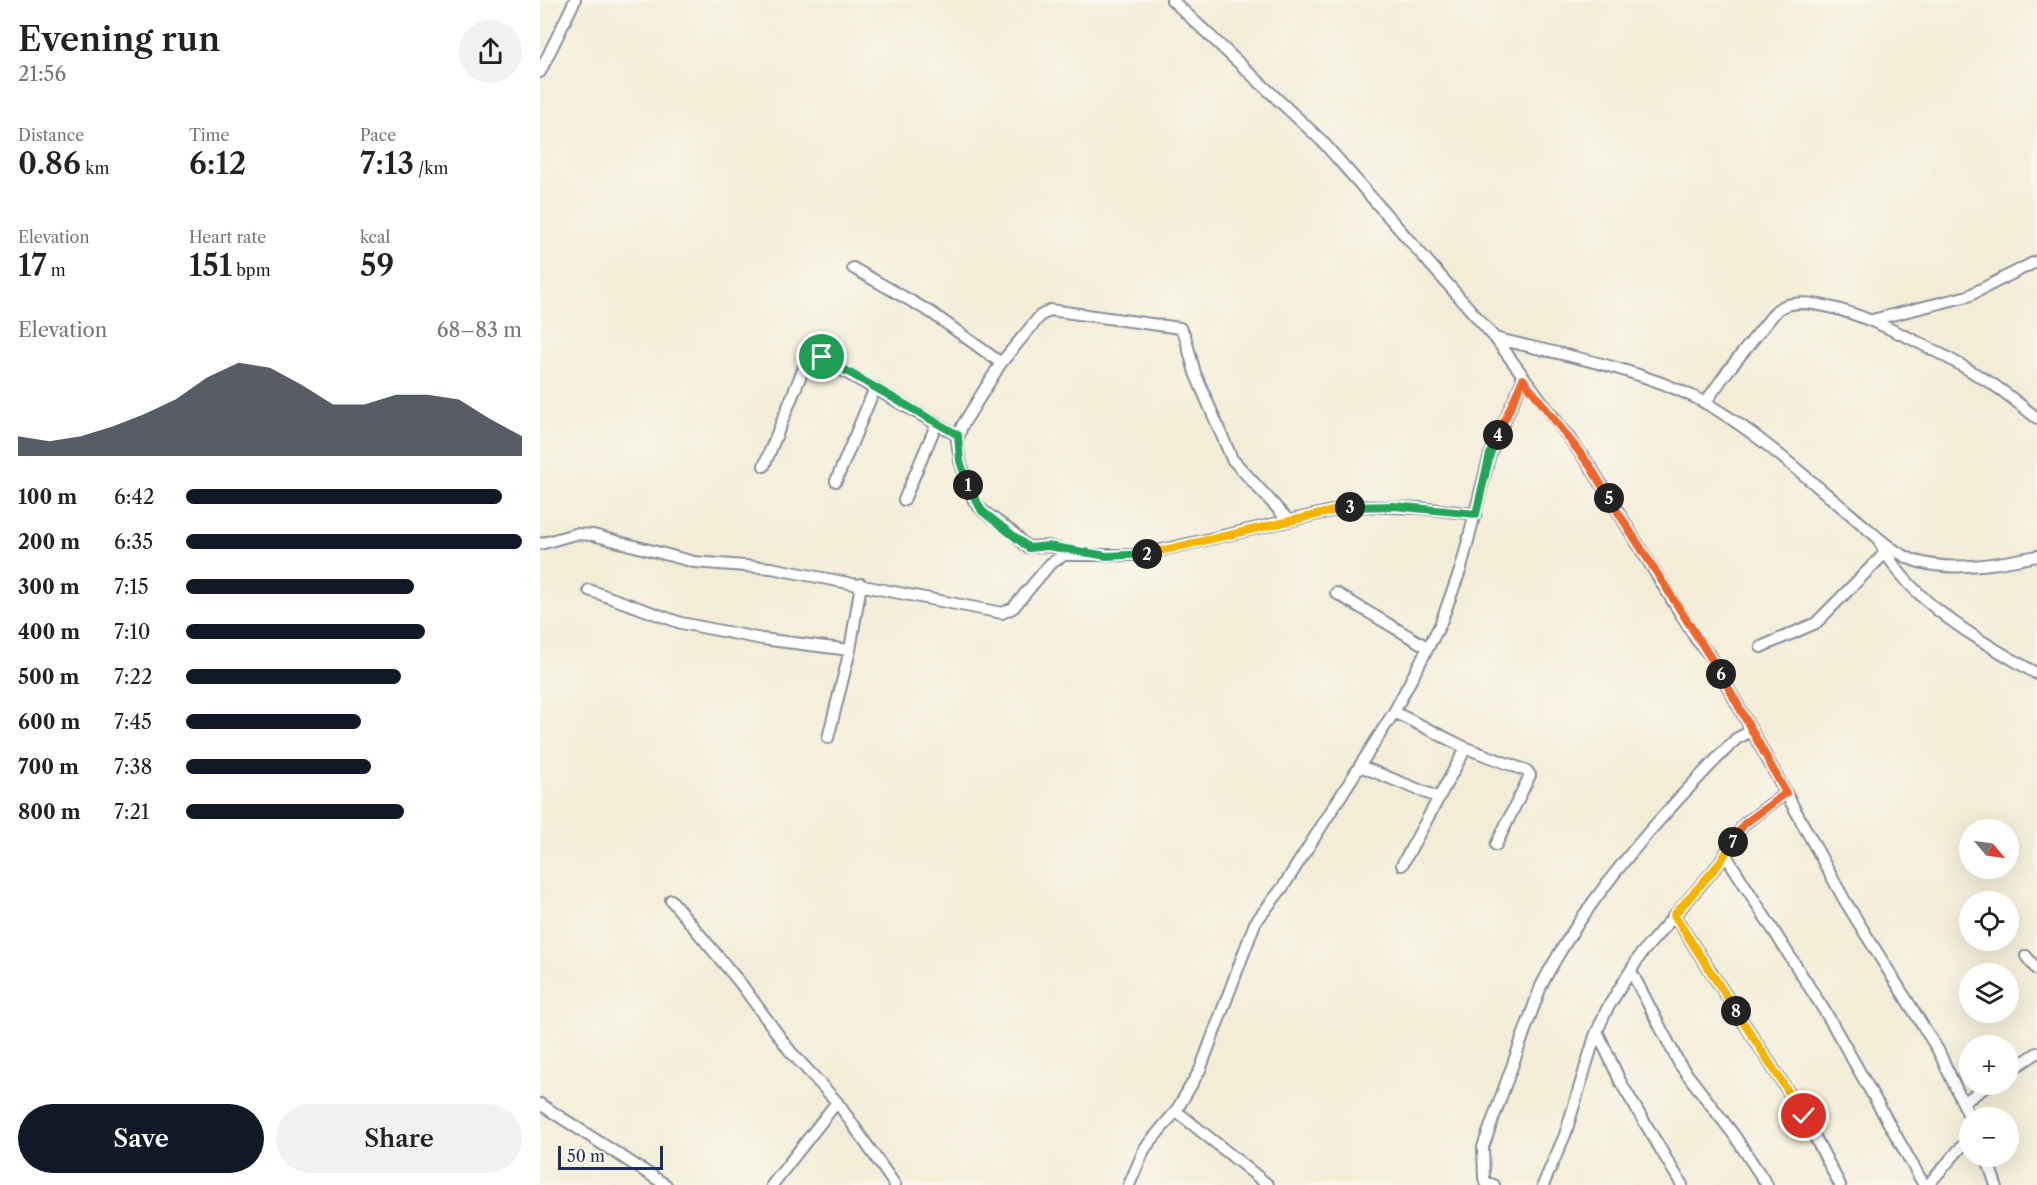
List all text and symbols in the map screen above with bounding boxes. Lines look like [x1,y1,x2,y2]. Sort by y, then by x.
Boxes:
text: Evening run [18,19,220,60]
button: share [459,20,522,83]
text: 21:56 [18,62,66,86]
text: Distance [18,125,84,145]
text: Time [189,125,229,145]
text: Pace [360,125,396,145]
text: 0.86 [18,145,81,182]
text: 6:12 [189,145,246,182]
text: 7:13 [360,145,414,182]
text: km [81,158,109,178]
text: /km [414,158,448,178]
text: Elevation [18,227,89,247]
text: Heart rate [189,227,266,247]
text: kcal [360,227,390,247]
text: 17 [18,247,47,284]
text: 151 [189,247,232,284]
text: 59 [360,247,394,284]
text: m [47,260,66,280]
text: bpm [232,260,271,280]
text: Elevation [18,318,107,342]
text: 68–83 m [437,318,522,342]
pin [796,331,847,382]
icon: arrive [805,340,838,373]
pin: 4 [1483,420,1513,450]
text: 4 [1493,425,1503,445]
pin: 1 [953,470,983,500]
text: 1 [964,475,972,495]
pin: 5 [1594,483,1624,513]
text: 100 m [18,485,77,509]
text: 6:42 [114,485,154,509]
text: 5 [1605,488,1613,508]
pin: 3 [1335,492,1365,522]
text: 3 [1345,497,1355,517]
text: 200 m [18,530,80,554]
text: 6:35 [114,530,153,554]
pin: 2 [1132,539,1162,569]
text: 2 [1142,544,1152,564]
text: 300 m [18,575,80,599]
text: 7:15 [114,575,149,599]
text: 400 m [18,620,80,644]
text: 7:10 [114,620,151,644]
pin: 6 [1706,659,1736,689]
text: 6 [1716,664,1726,684]
text: 500 m [18,665,79,689]
text: 7:22 [114,665,152,689]
text: 600 m [18,710,80,734]
text: 7:45 [114,710,152,734]
text: 700 m [18,755,79,779]
text: 7:38 [114,755,152,779]
text: 800 m [18,800,81,824]
text: 7:21 [114,800,149,824]
north arrow [1959,819,2019,879]
map controls [1959,819,2019,1167]
pin: 7 [1718,827,1748,857]
text: 7 [1729,832,1737,852]
button: locate [1959,891,2019,951]
button: layers [1959,963,2019,1023]
pin: 8 [1721,996,1751,1026]
text: 8 [1731,1001,1741,1021]
button: + [1959,1035,2019,1095]
pin [1778,1090,1829,1141]
icon: check [1787,1099,1820,1132]
button: Save [18,1104,264,1173]
button: Share [276,1104,522,1173]
button: − [1959,1107,2019,1167]
scale bar [558,1143,663,1170]
text: 50 m [567,1146,605,1166]

